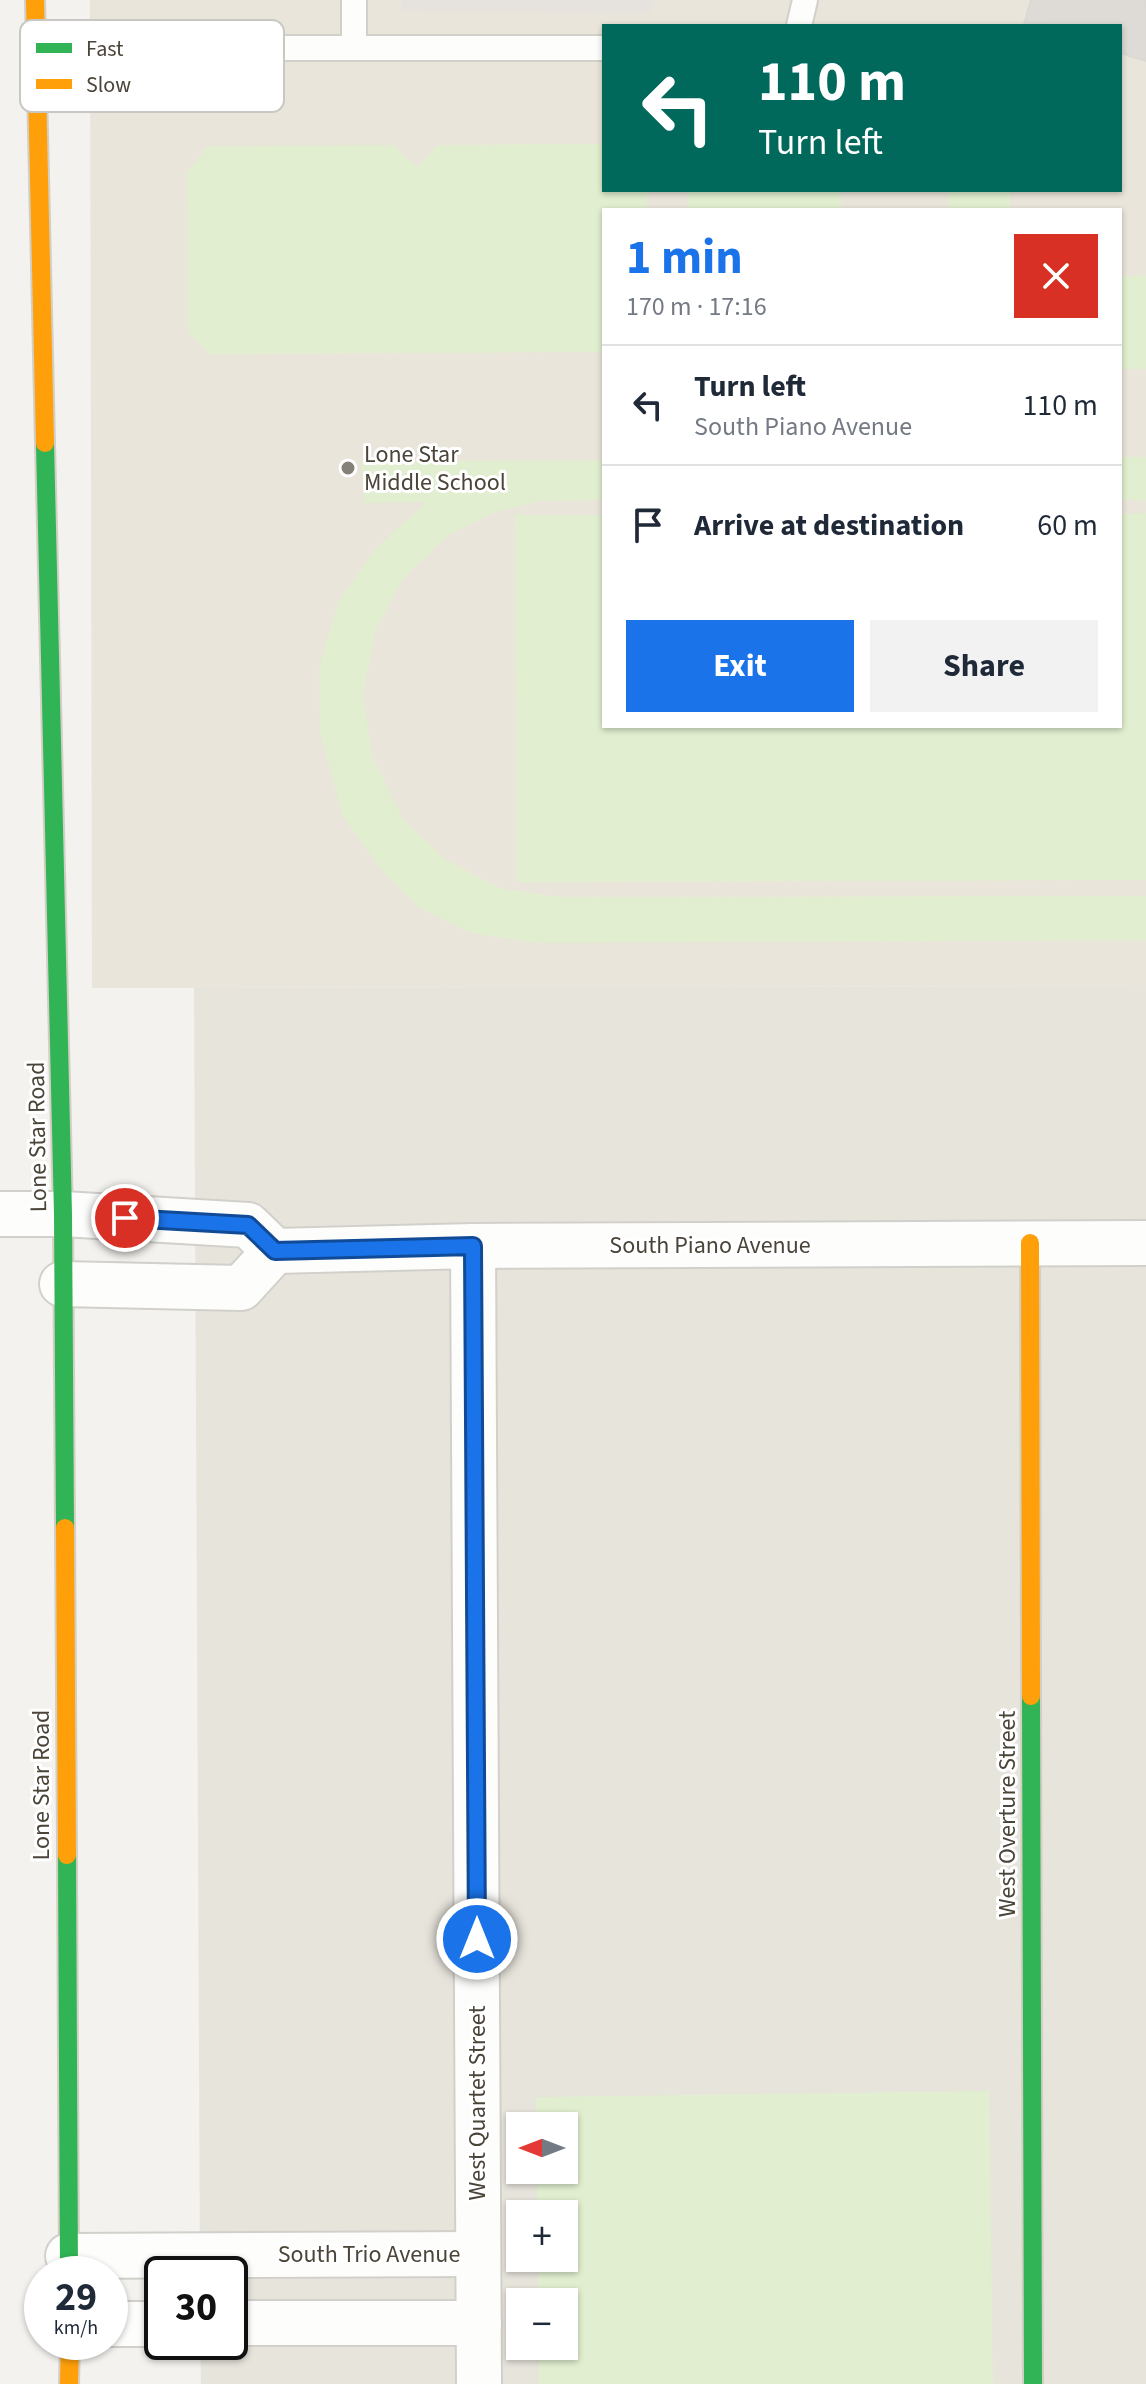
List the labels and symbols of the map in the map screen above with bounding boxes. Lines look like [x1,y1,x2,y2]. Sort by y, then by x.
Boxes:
legend [20,20,284,112]
text: Fast [86,33,124,65]
text: Slow [86,69,131,101]
place label: Lone Star Middle School [364,437,506,500]
marker: Lone Star Middle School [339,459,357,477]
street label: Lone Star Road [19,1061,56,1213]
pin [91,1184,159,1252]
street label: South Piano Avenue [609,1228,811,1263]
street label: Lone Star Road [24,1710,59,1860]
street label: West Overture Street [990,1711,1025,1917]
position arrow [435,1897,519,1981]
street label: West Quartet Street [460,2005,495,2201]
north arrow [506,2112,578,2184]
street label: South Trio Avenue [278,2237,460,2272]
speed limit sign: 30 [144,2256,248,2360]

